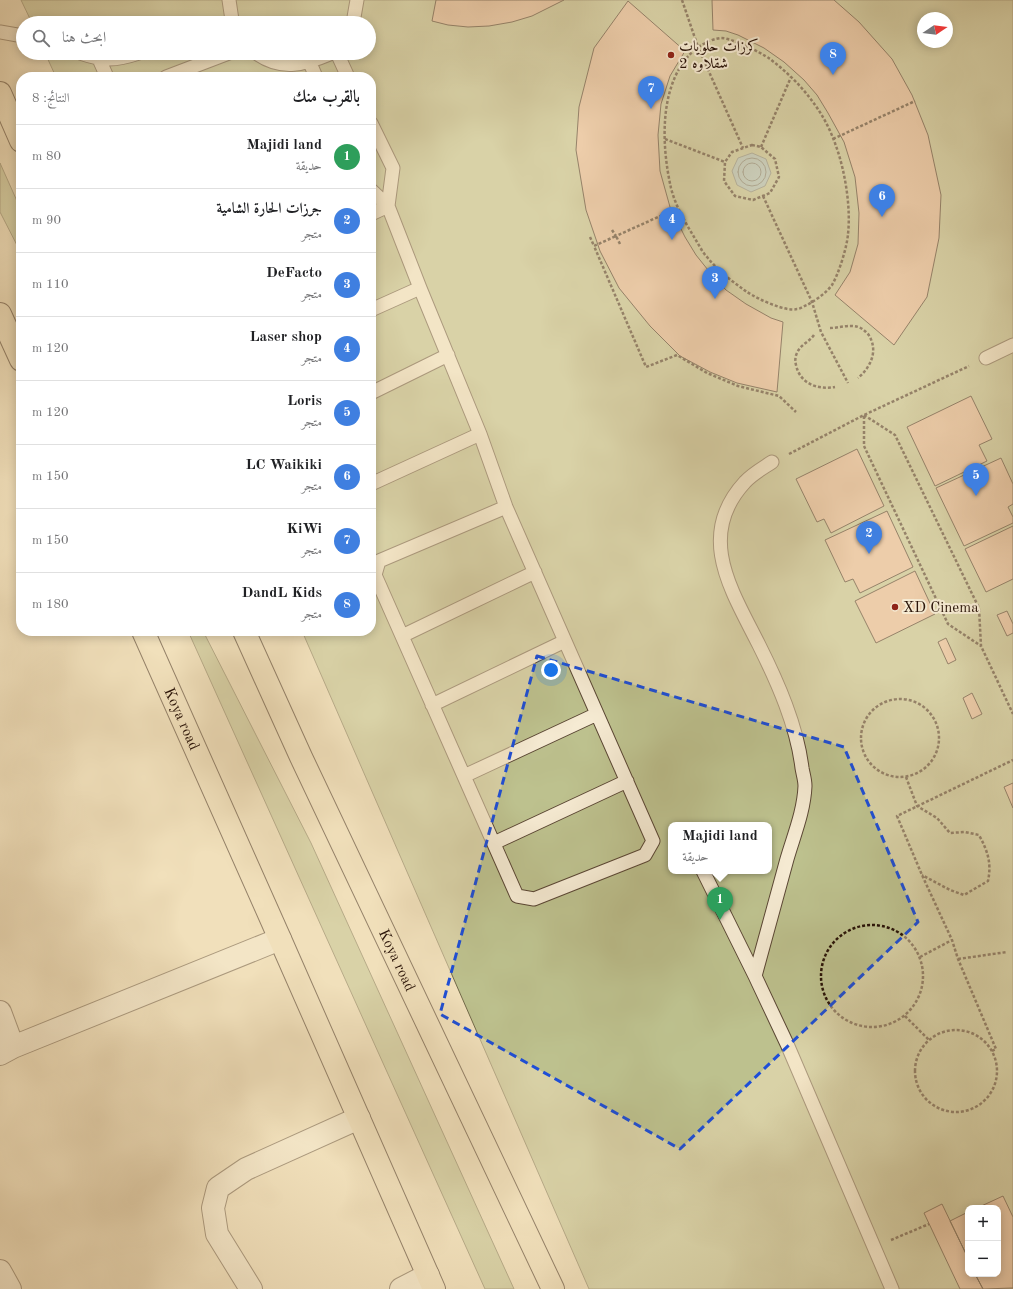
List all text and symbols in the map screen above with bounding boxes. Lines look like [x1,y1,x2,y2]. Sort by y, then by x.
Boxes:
north arrow [917,12,953,48]
search box [16,16,376,60]
icon: search [30,27,52,49]
text: ابحث هنا [62,31,106,46]
place label: كرزات حلويات شقلاوه 2 [679,38,759,72]
pin: 8 [820,42,846,75]
marker: كرزات حلويات شقلاوه 2 [666,50,676,60]
pin: 7 [638,76,664,109]
text: بالقرب منك [292,89,360,106]
text: النتائج: 8 [32,92,70,105]
text: Majidi land [246,138,322,153]
text: 80 m [32,150,61,163]
text: 1 [343,150,351,163]
text: حديقة [296,160,322,173]
pin: 6 [869,184,895,217]
text: جرزات الحارة الشامية [217,202,322,217]
pin: 4 [659,207,685,240]
text: 90 m [32,214,61,227]
text: 2 [343,214,351,227]
text: متجر [301,228,322,241]
text: DeFacto [266,266,322,281]
pin: 3 [702,266,728,299]
text: 110 m [32,278,69,291]
text: 3 [343,278,351,291]
text: متجر [301,288,322,301]
text: Laser shop [250,330,322,345]
text: 120 m [32,342,69,355]
text: 4 [343,342,351,355]
text: متجر [301,352,322,365]
text: Loris [287,394,322,409]
text: 120 m [32,406,69,419]
text: 5 [343,406,351,419]
text: متجر [301,416,322,429]
text: LC Waikiki [245,458,322,473]
pin: 5 [963,463,989,496]
text: 150 m [32,470,69,483]
text: 6 [343,470,351,483]
text: متجر [301,480,322,493]
pin: 2 [856,521,882,554]
text: KiWi [286,522,322,537]
text: 150 m [32,534,69,547]
text: 7 [343,534,351,547]
text: متجر [301,544,322,557]
text: DandL Kids [241,586,322,601]
text: 180 m [32,598,69,611]
text: 8 [343,598,351,611]
place label: XD Cinema [903,601,979,616]
marker: XD Cinema [890,602,900,612]
text: متجر [301,608,322,621]
your location [541,660,561,680]
street label: Koya road [160,686,201,753]
popup [668,822,772,874]
text: Majidi land [682,829,758,844]
text: حديقة [682,851,709,864]
pin: 1 [707,887,733,920]
street label: Koya road [375,927,417,994]
map controls [965,1205,1001,1277]
button: + [965,1205,1001,1241]
button: − [965,1241,1001,1277]

